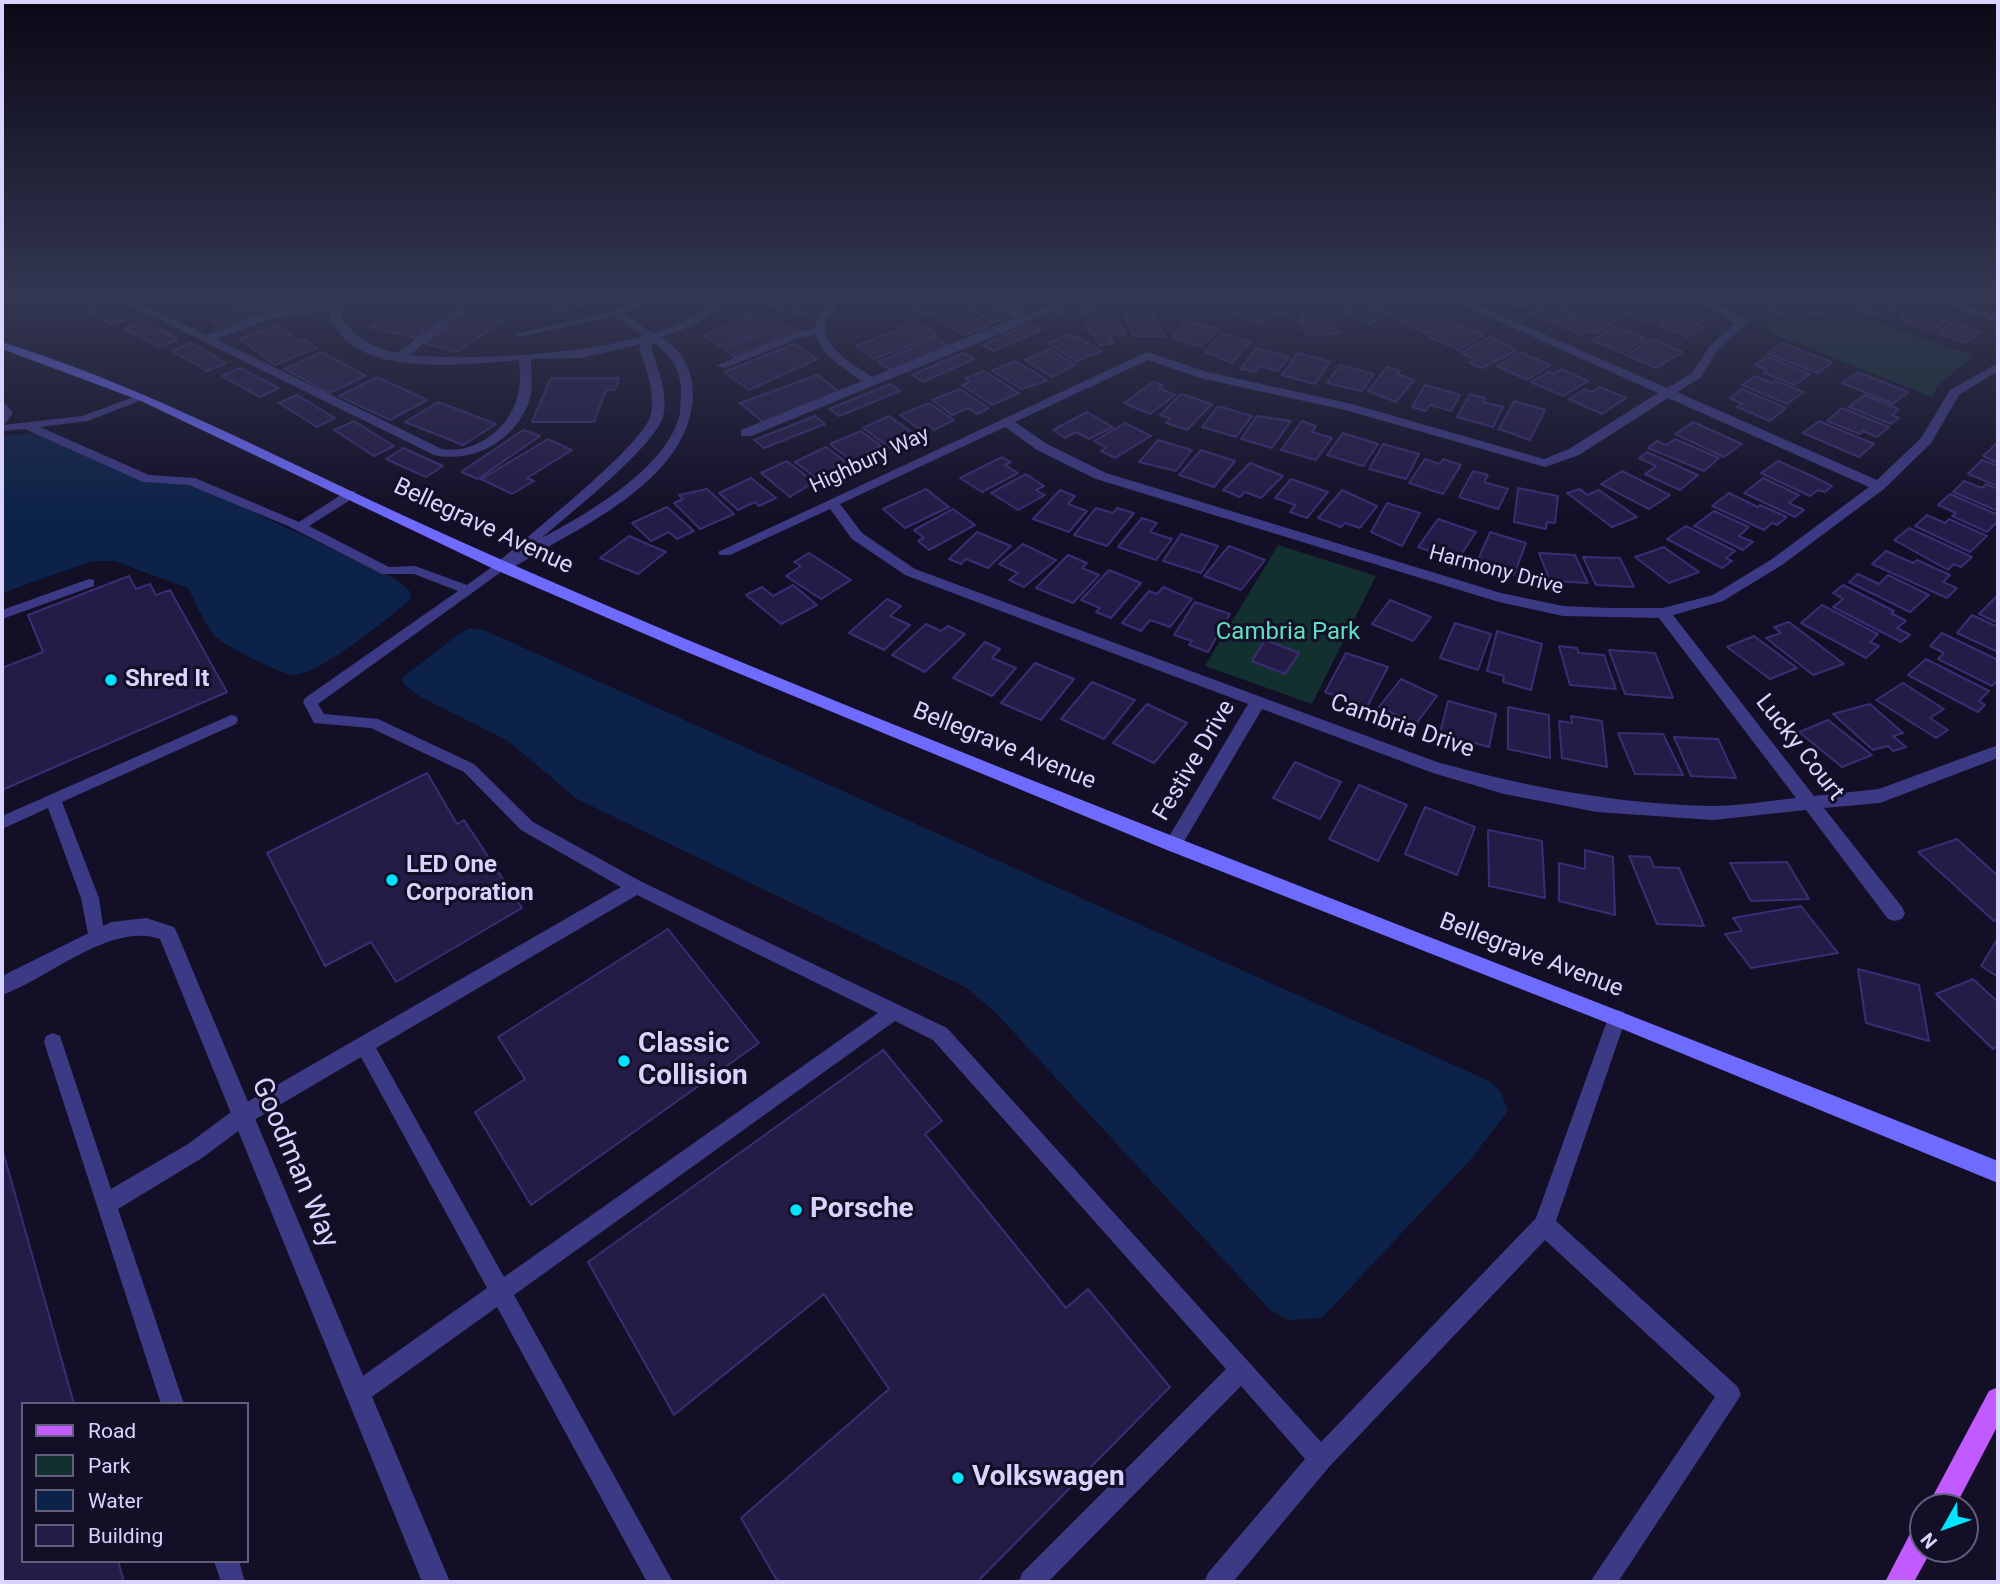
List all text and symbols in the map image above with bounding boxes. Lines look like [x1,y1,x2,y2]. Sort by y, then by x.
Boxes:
street label: Highbury Way [806,422,934,500]
street label: Bellegrave Avenue [389,473,577,581]
street label: Harmony Drive [1426,541,1566,601]
park label: Cambria Park [1216,619,1360,647]
place label: Shred It [125,666,209,694]
marker: Shred It [103,672,119,688]
street label: Cambria Drive [1326,689,1478,765]
street label: Lucky Court [1749,689,1849,807]
street label: Festive Drive [1148,695,1242,827]
street label: Bellegrave Avenue [908,697,1100,797]
place label: LED One Corporation [406,852,534,908]
marker: LED One Corporation [384,872,400,888]
street label: Bellegrave Avenue [1435,908,1627,1004]
place label: Classic Collision [638,1028,748,1094]
marker: Classic Collision [616,1053,632,1069]
street label: Goodman Way [243,1073,345,1253]
place label: Porsche [810,1193,914,1227]
marker: Porsche [788,1202,804,1218]
legend [21,1402,248,1563]
text: Road [88,1419,136,1443]
text: Park [88,1454,130,1478]
place label: Volkswagen [972,1461,1125,1495]
marker: Volkswagen [950,1470,966,1486]
text: Water [88,1489,143,1513]
north arrow [1909,1493,1979,1563]
text: Building [88,1524,163,1548]
text: N [1916,1528,1942,1553]

